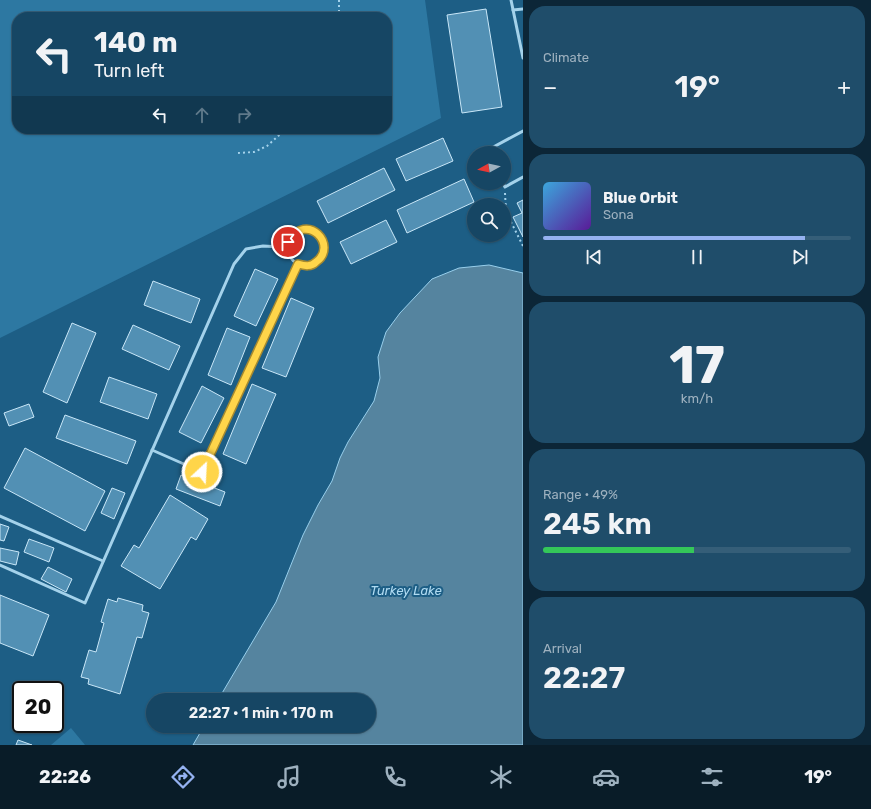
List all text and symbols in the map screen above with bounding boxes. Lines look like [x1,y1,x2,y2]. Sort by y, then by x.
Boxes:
text: 140 m [94,26,178,59]
icon: left [28,28,80,80]
text: Climate [543,50,589,65]
text: Turn left [94,60,164,82]
text: 19° [675,69,720,105]
text: − [543,74,557,101]
text: + [837,74,851,101]
icon: left [149,104,171,126]
icon: ahead [191,104,213,126]
icon: right [233,104,255,126]
north arrow [467,146,511,190]
map controls [467,146,511,242]
text: Blue Orbit [603,189,678,207]
button: search [467,198,511,242]
text: Sona [603,207,634,222]
pin [271,225,305,259]
icon: arrive [277,231,299,253]
icon: previous [583,246,605,268]
icon: pause [686,246,708,268]
icon: next [789,246,811,268]
text: 17 [669,334,725,396]
text: km/h [681,391,713,406]
position arrow [181,451,223,493]
text: Range · 49% [543,487,618,502]
text: 245 km [543,506,652,542]
water label: Turkey Lake [370,583,442,598]
text: Arrival [543,641,582,656]
text: 22:27 [543,660,625,696]
speed limit sign: 20 [12,681,64,733]
text: 22:27 · 1 min · 170 m [189,704,333,722]
icon: directions [169,763,197,791]
icon: music [275,763,303,791]
icon: phone [381,763,409,791]
icon: climate [487,763,515,791]
icon: car [592,763,620,791]
icon: filters [698,763,726,791]
text: 22:26 [39,766,91,788]
text: 19° [804,766,832,788]

